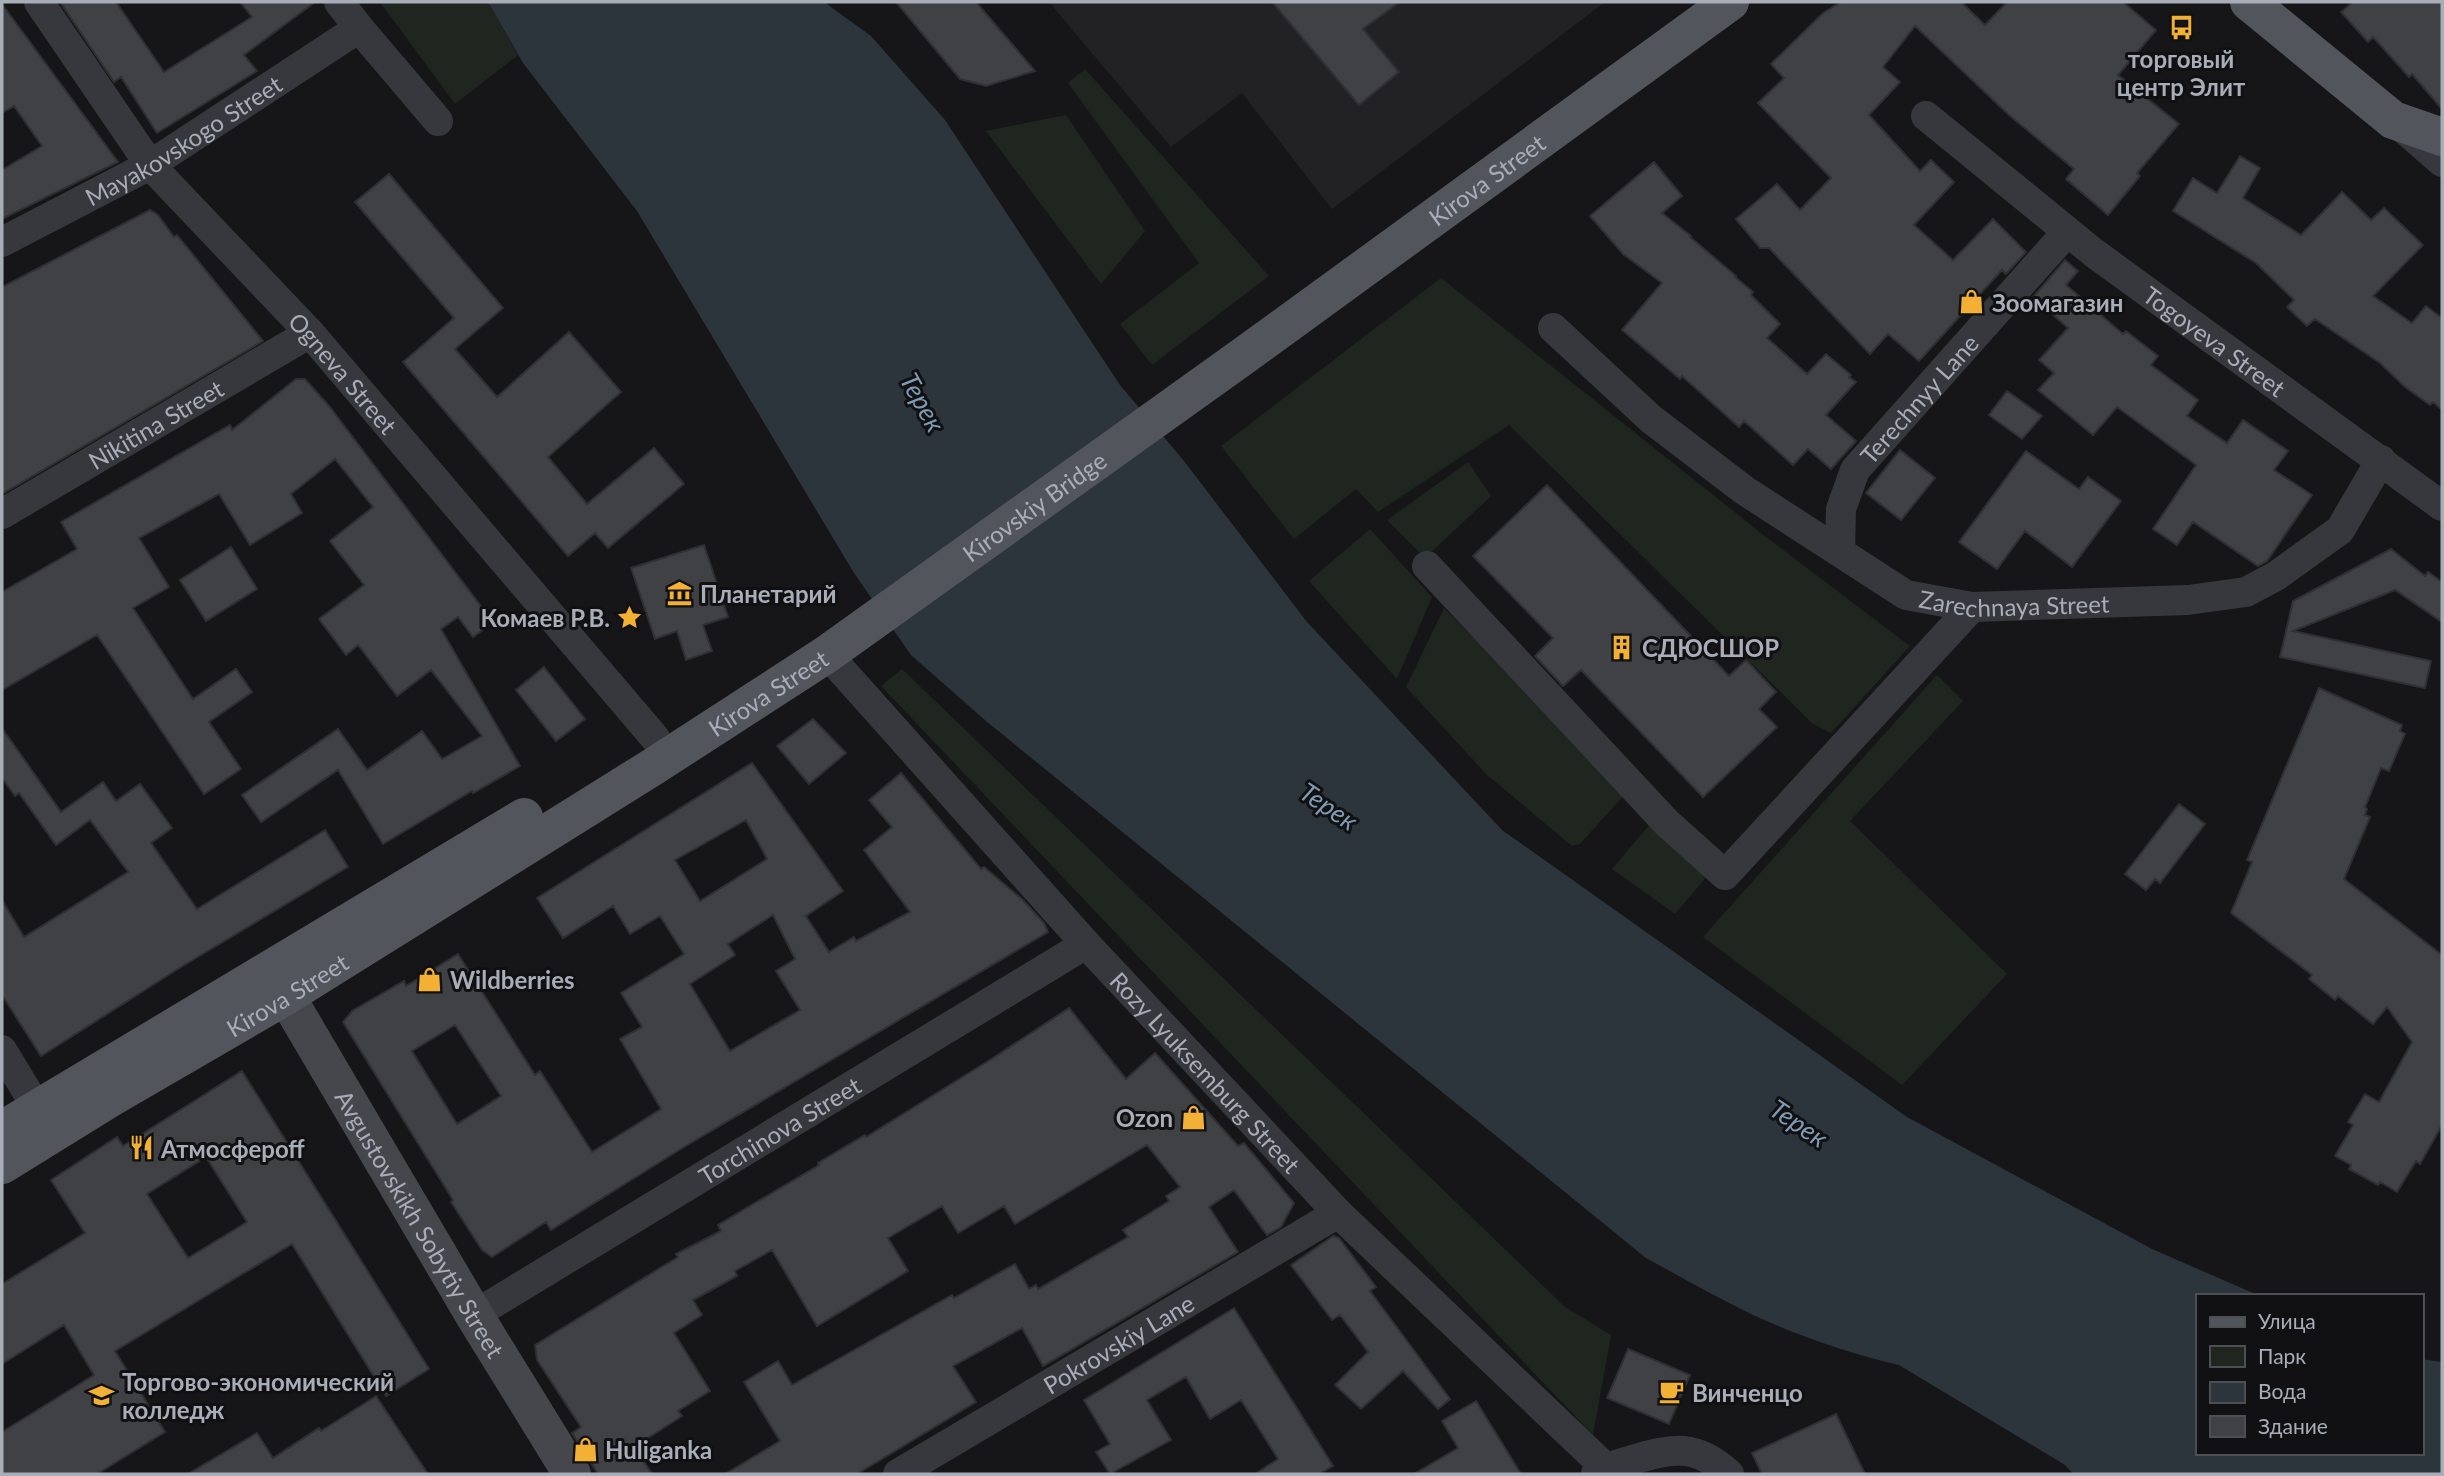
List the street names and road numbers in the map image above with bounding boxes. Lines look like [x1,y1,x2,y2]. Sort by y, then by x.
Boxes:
street label: Mayakovskogo Street [80,68,287,211]
street label: Kirova Street [1423,127,1550,231]
street label: Togoyeva Street [2138,280,2292,402]
street label: Ogneva Street [283,306,404,439]
street label: Terechnyy Lane [1853,328,1984,469]
street label: Nikitina Street [83,373,228,475]
street label: Kirovskiy Bridge [956,445,1111,567]
street label: Zarechnaya Street [1917,583,2110,622]
street label: Kirova Street [703,643,833,742]
street label: Kirova Street [221,947,353,1042]
street label: Rozy Lyuksemburg Street [1105,965,1307,1179]
street label: Torchinova Street [693,1070,866,1190]
street label: Avgustovskikh Sobytiy Street [330,1084,511,1363]
street label: Pokrovskiy Lane [1038,1288,1199,1399]

